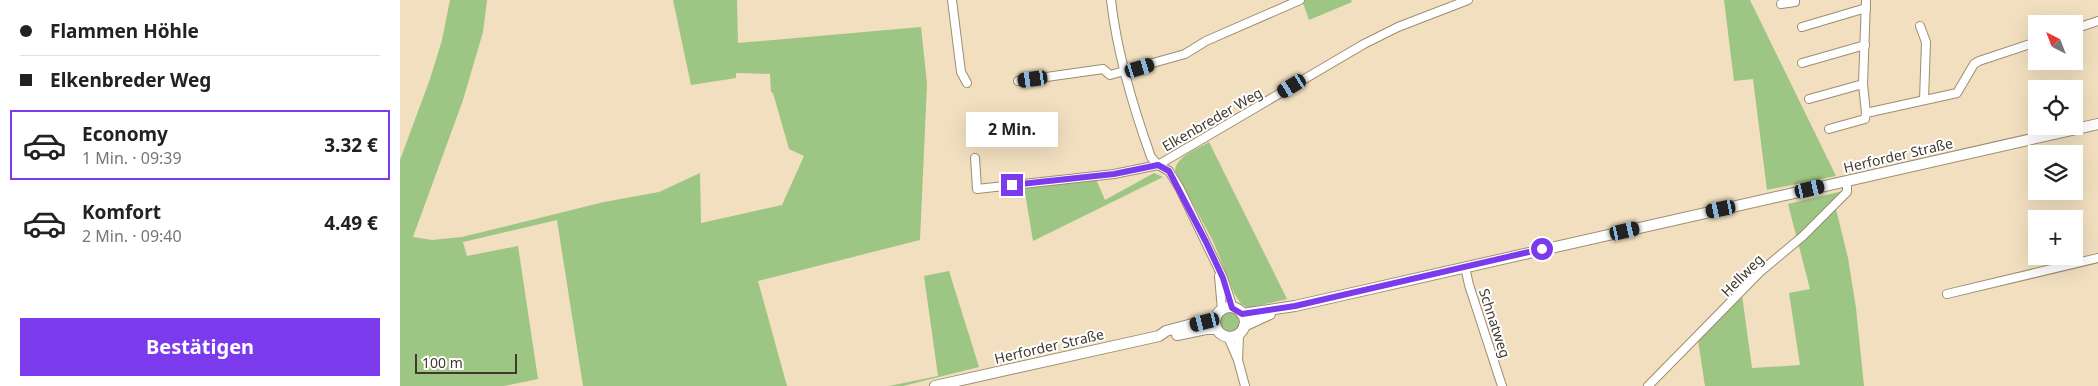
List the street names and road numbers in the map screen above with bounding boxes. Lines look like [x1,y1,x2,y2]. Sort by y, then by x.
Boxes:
street label: Elkenbreder Weg [1158,83,1266,155]
street label: Herforder Straße [1841,133,1955,177]
street label: Hellweg [1717,250,1767,300]
street label: Schnatweg [1475,286,1515,360]
street label: Herforder Straße [992,324,1106,368]

